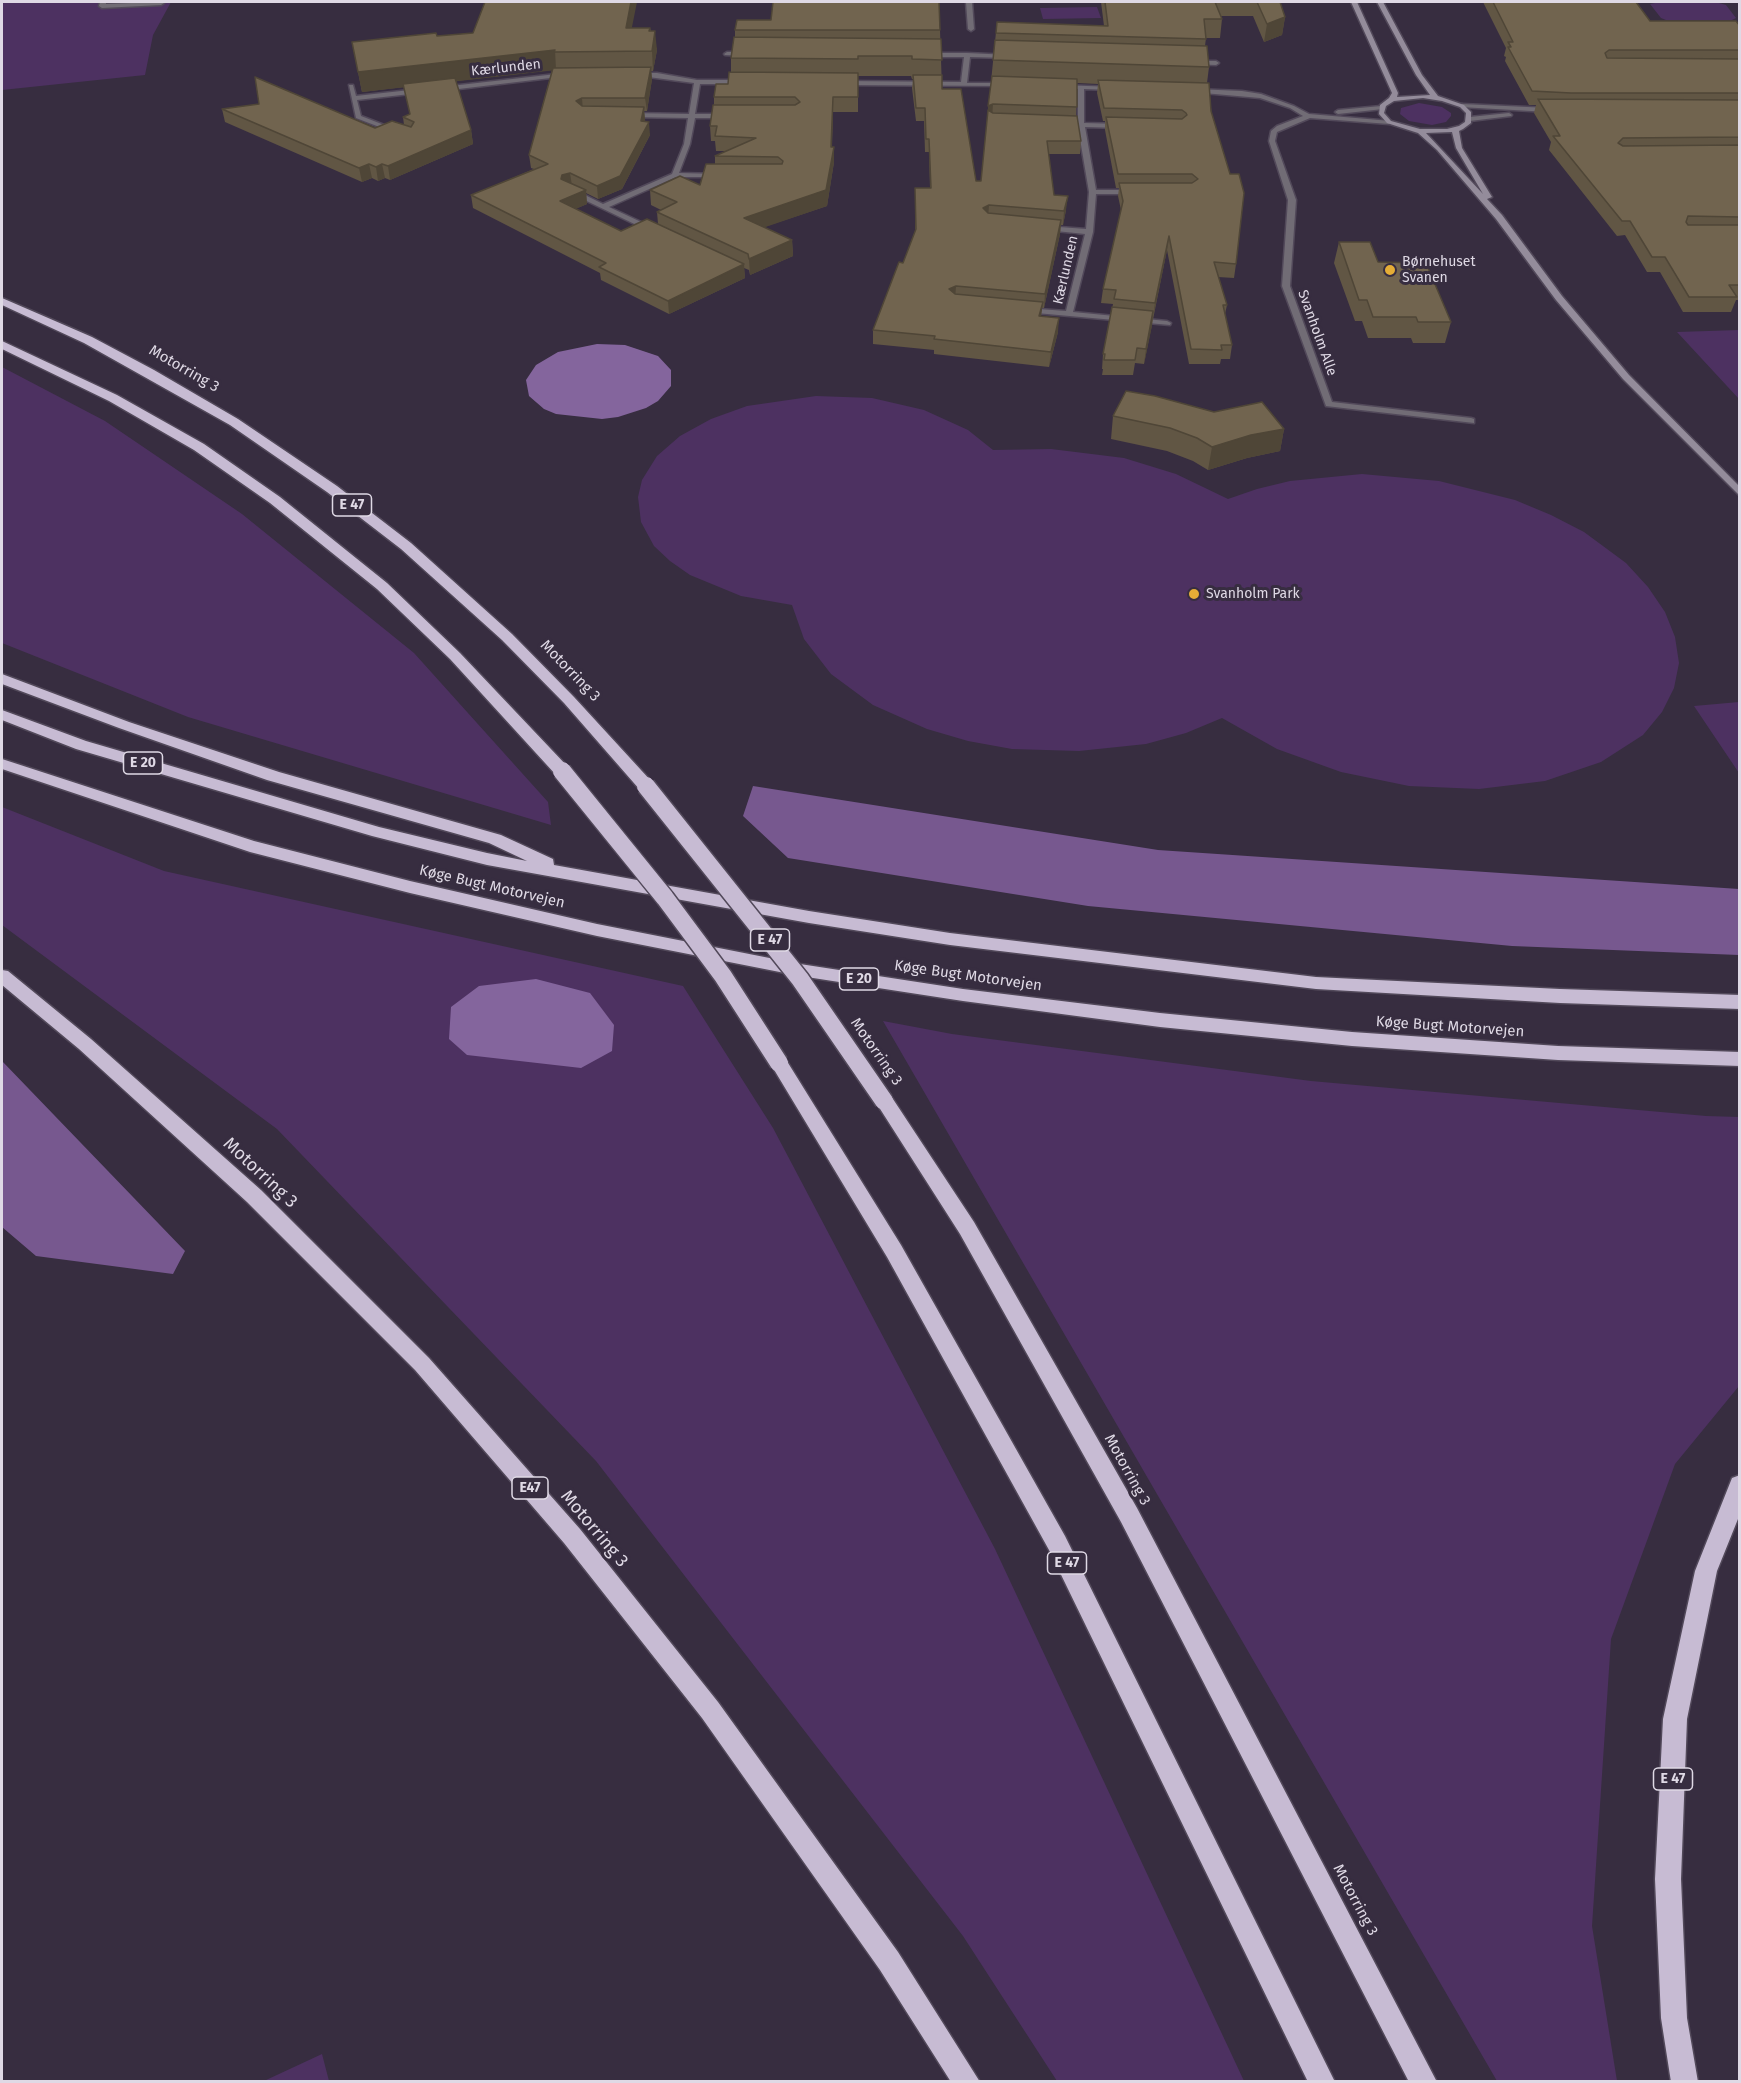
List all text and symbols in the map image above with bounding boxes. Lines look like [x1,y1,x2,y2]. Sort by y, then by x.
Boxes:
street label: Kærlunden [470,56,542,80]
street label: Kærlunden [1050,234,1082,306]
place label: Børnehuset Svanen [1402,254,1475,286]
marker: Børnehuset Svanen [1383,263,1397,277]
street label: Svanholm Alle [1294,288,1340,378]
street label: Motorring 3 [146,342,222,396]
road number: E 47 [332,494,372,516]
place label: Svanholm Park [1206,586,1300,602]
marker: Svanholm Park [1187,587,1201,601]
street label: Motorring 3 [536,637,604,705]
road number: E 20 [124,752,162,774]
street label: Køge Bugt Motorvejen [417,861,567,913]
road number: E 47 [750,929,790,951]
street label: Køge Bugt Motorvejen [893,957,1043,995]
road number: E 20 [840,968,878,990]
street label: Køge Bugt Motorvejen [1375,1013,1525,1041]
street label: Motorring 3 [846,1015,906,1089]
street label: Motorring 3 [218,1133,302,1213]
street label: Motorring 3 [1100,1431,1154,1509]
road number: E47 [512,1477,548,1499]
street label: Motorring 3 [556,1486,632,1572]
road number: E 47 [1048,1552,1086,1574]
road number: E 47 [1654,1768,1692,1790]
street label: Motorring 3 [1329,1861,1381,1939]

